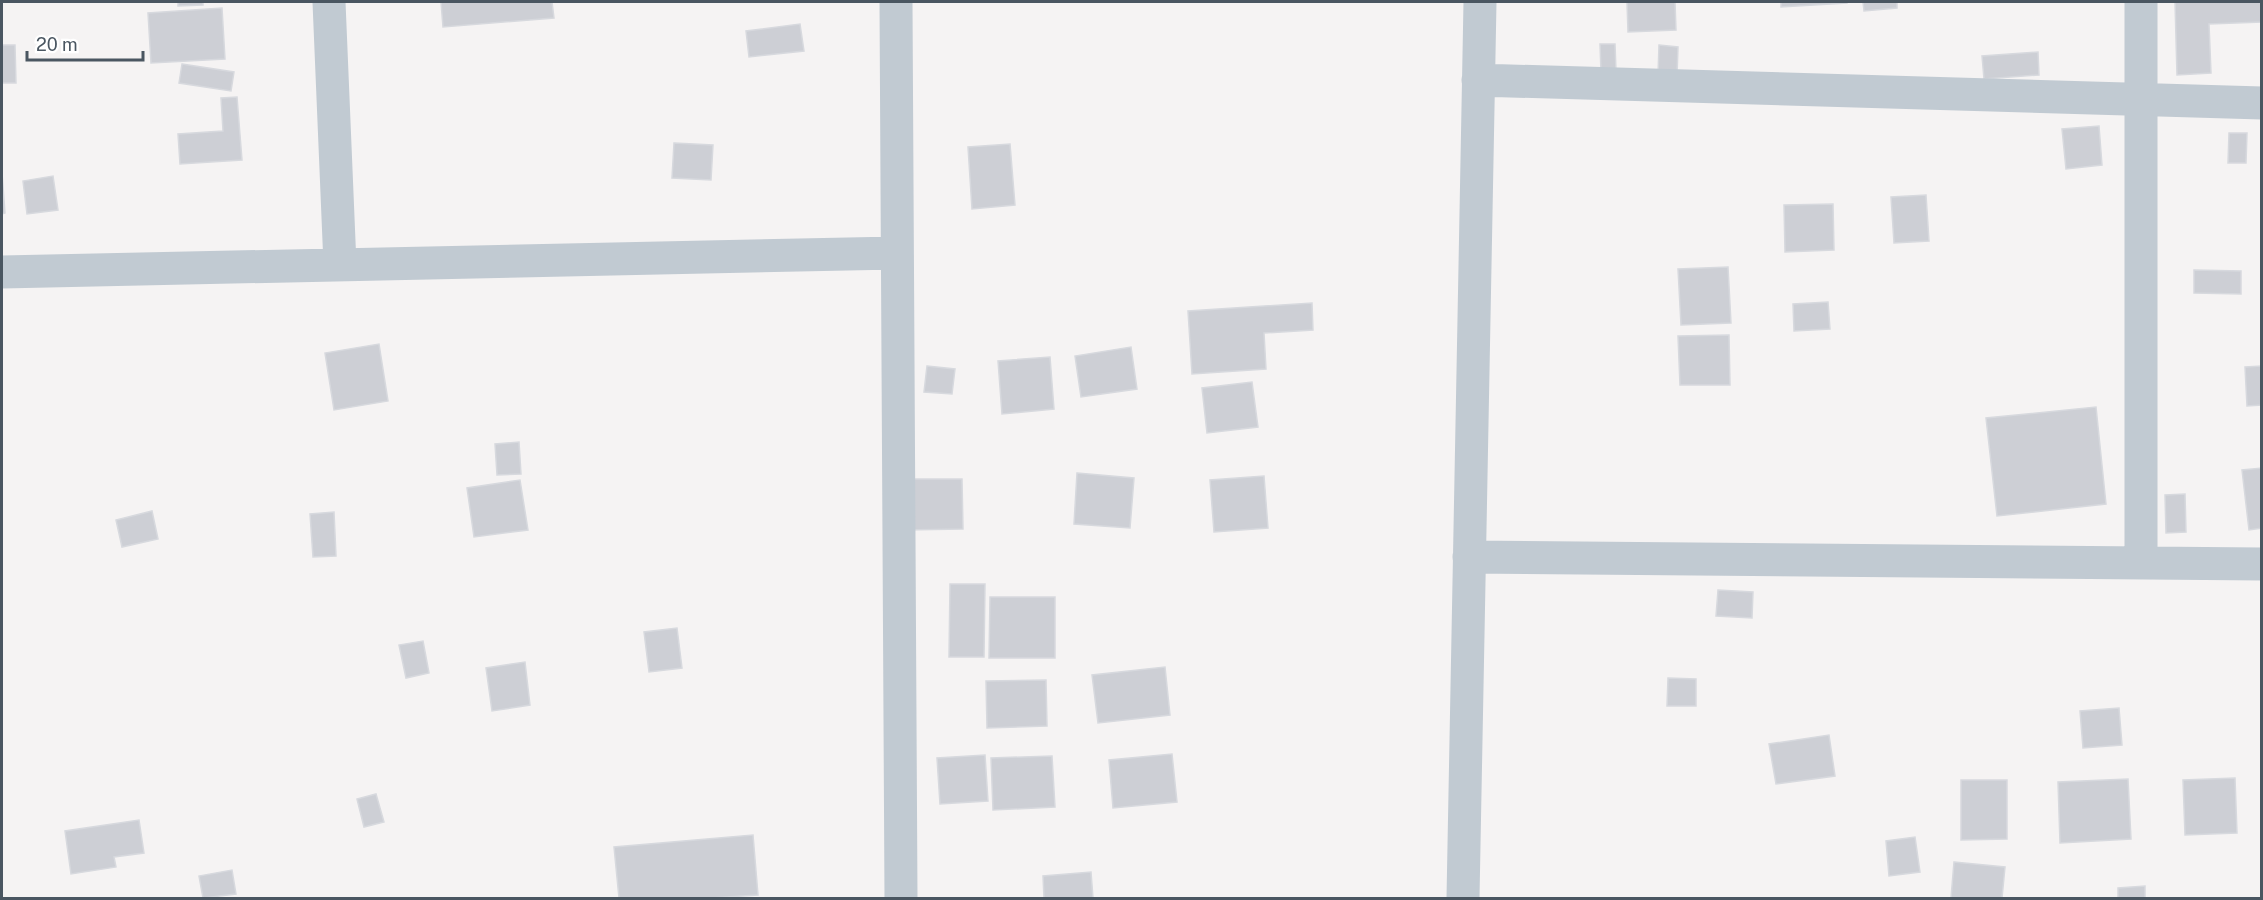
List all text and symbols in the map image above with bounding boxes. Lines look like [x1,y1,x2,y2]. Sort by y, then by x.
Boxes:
scale bar [27,24,142,62]
text: 20 m [36,34,78,55]

